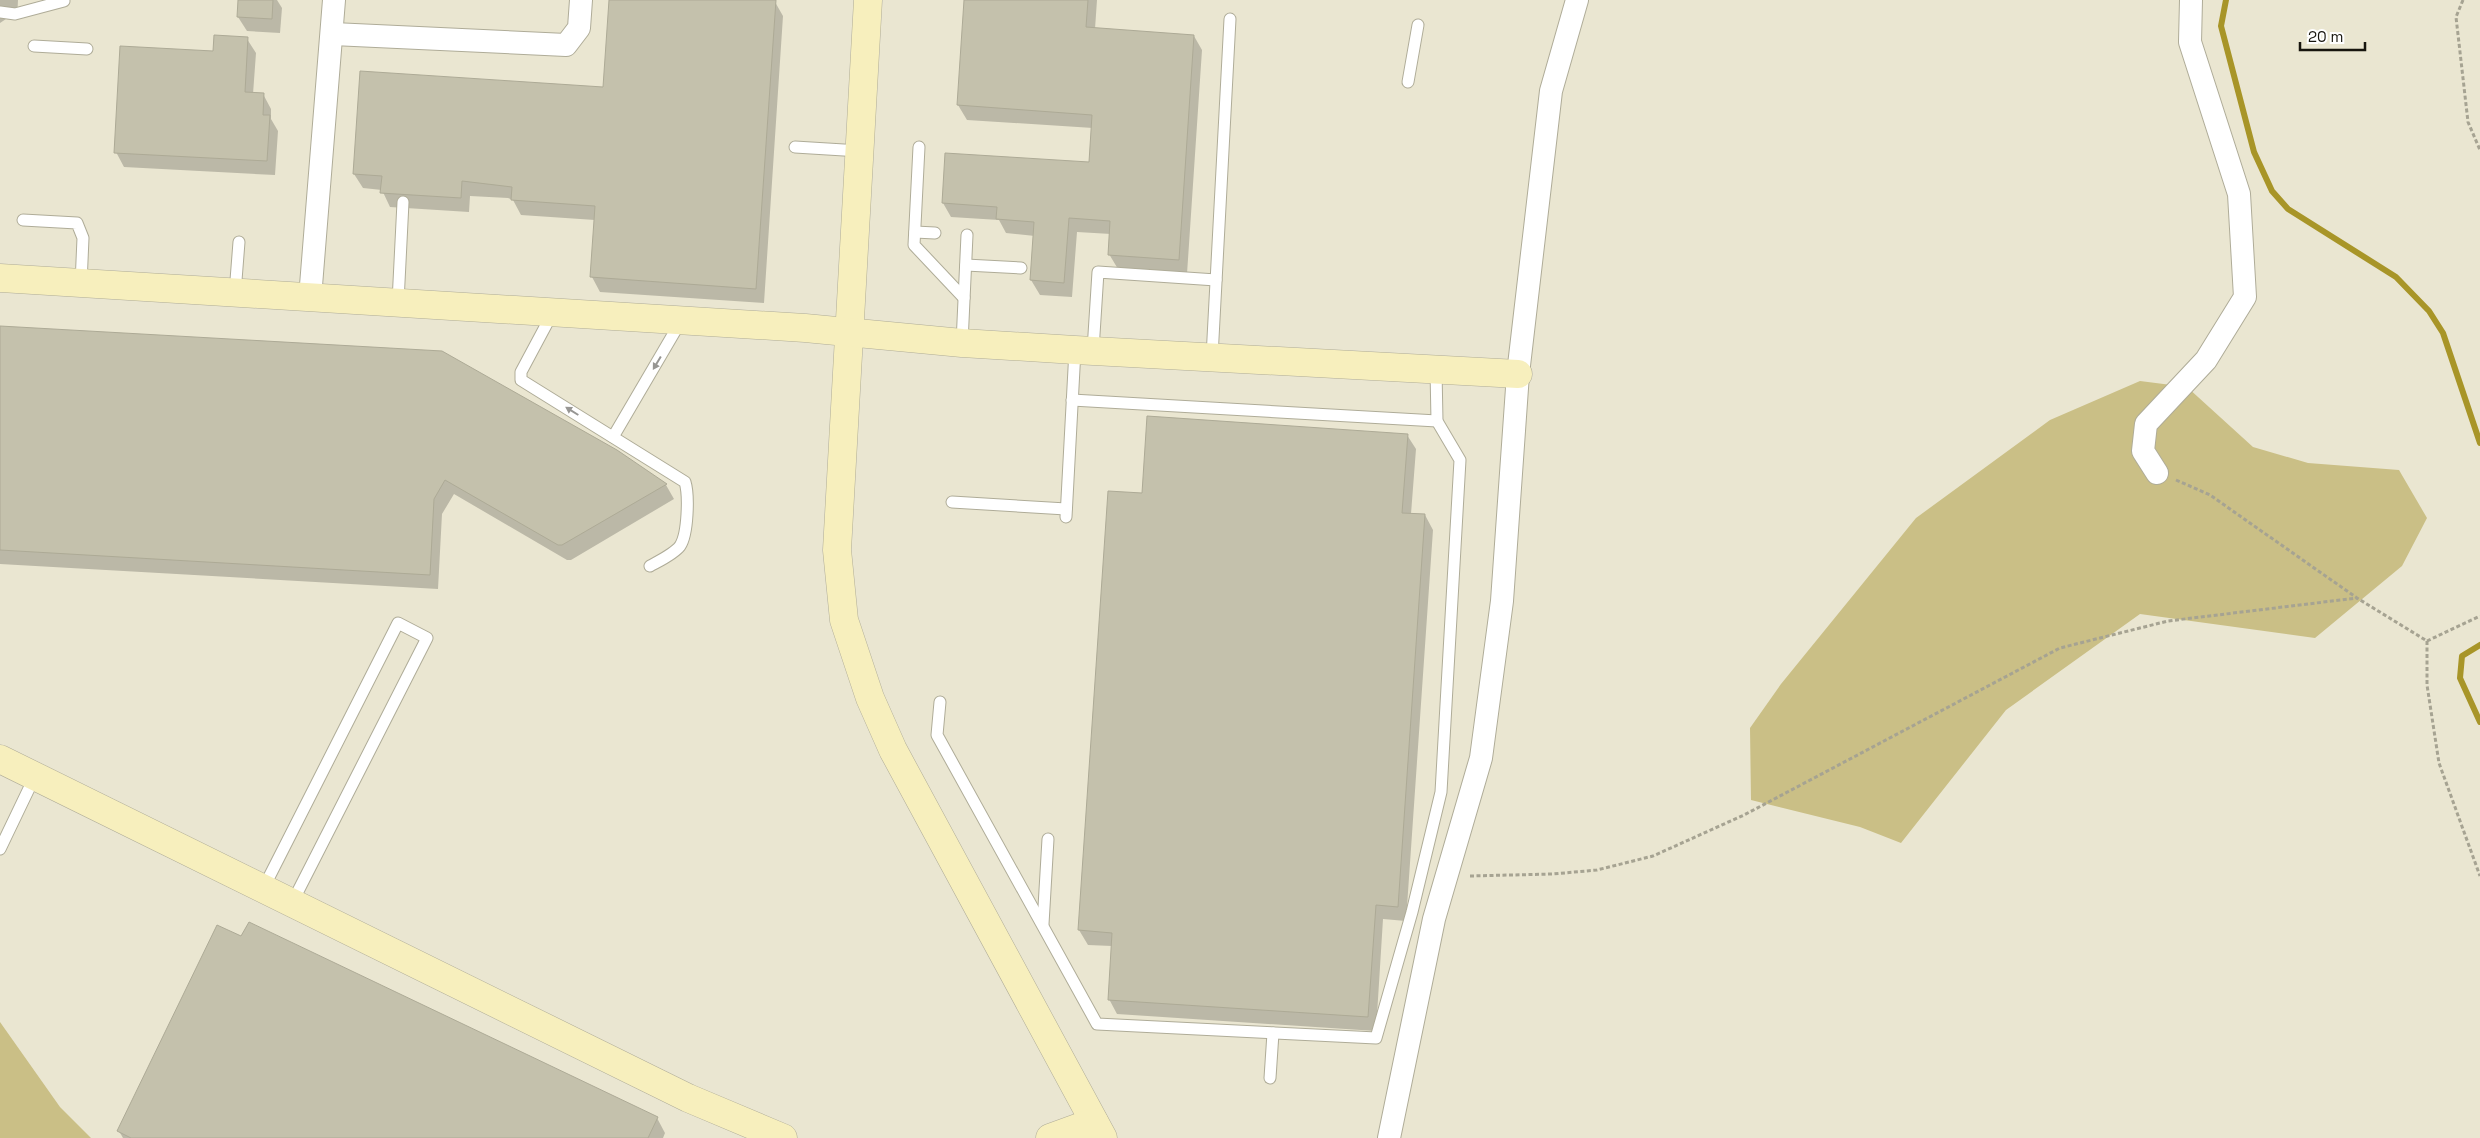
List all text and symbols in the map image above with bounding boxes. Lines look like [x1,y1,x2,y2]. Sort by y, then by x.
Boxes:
scale bar [2300,20,2365,52]
text: 20 m [2308,27,2343,46]
one-way arrow [652,357,661,370]
one-way arrow [565,407,578,416]

